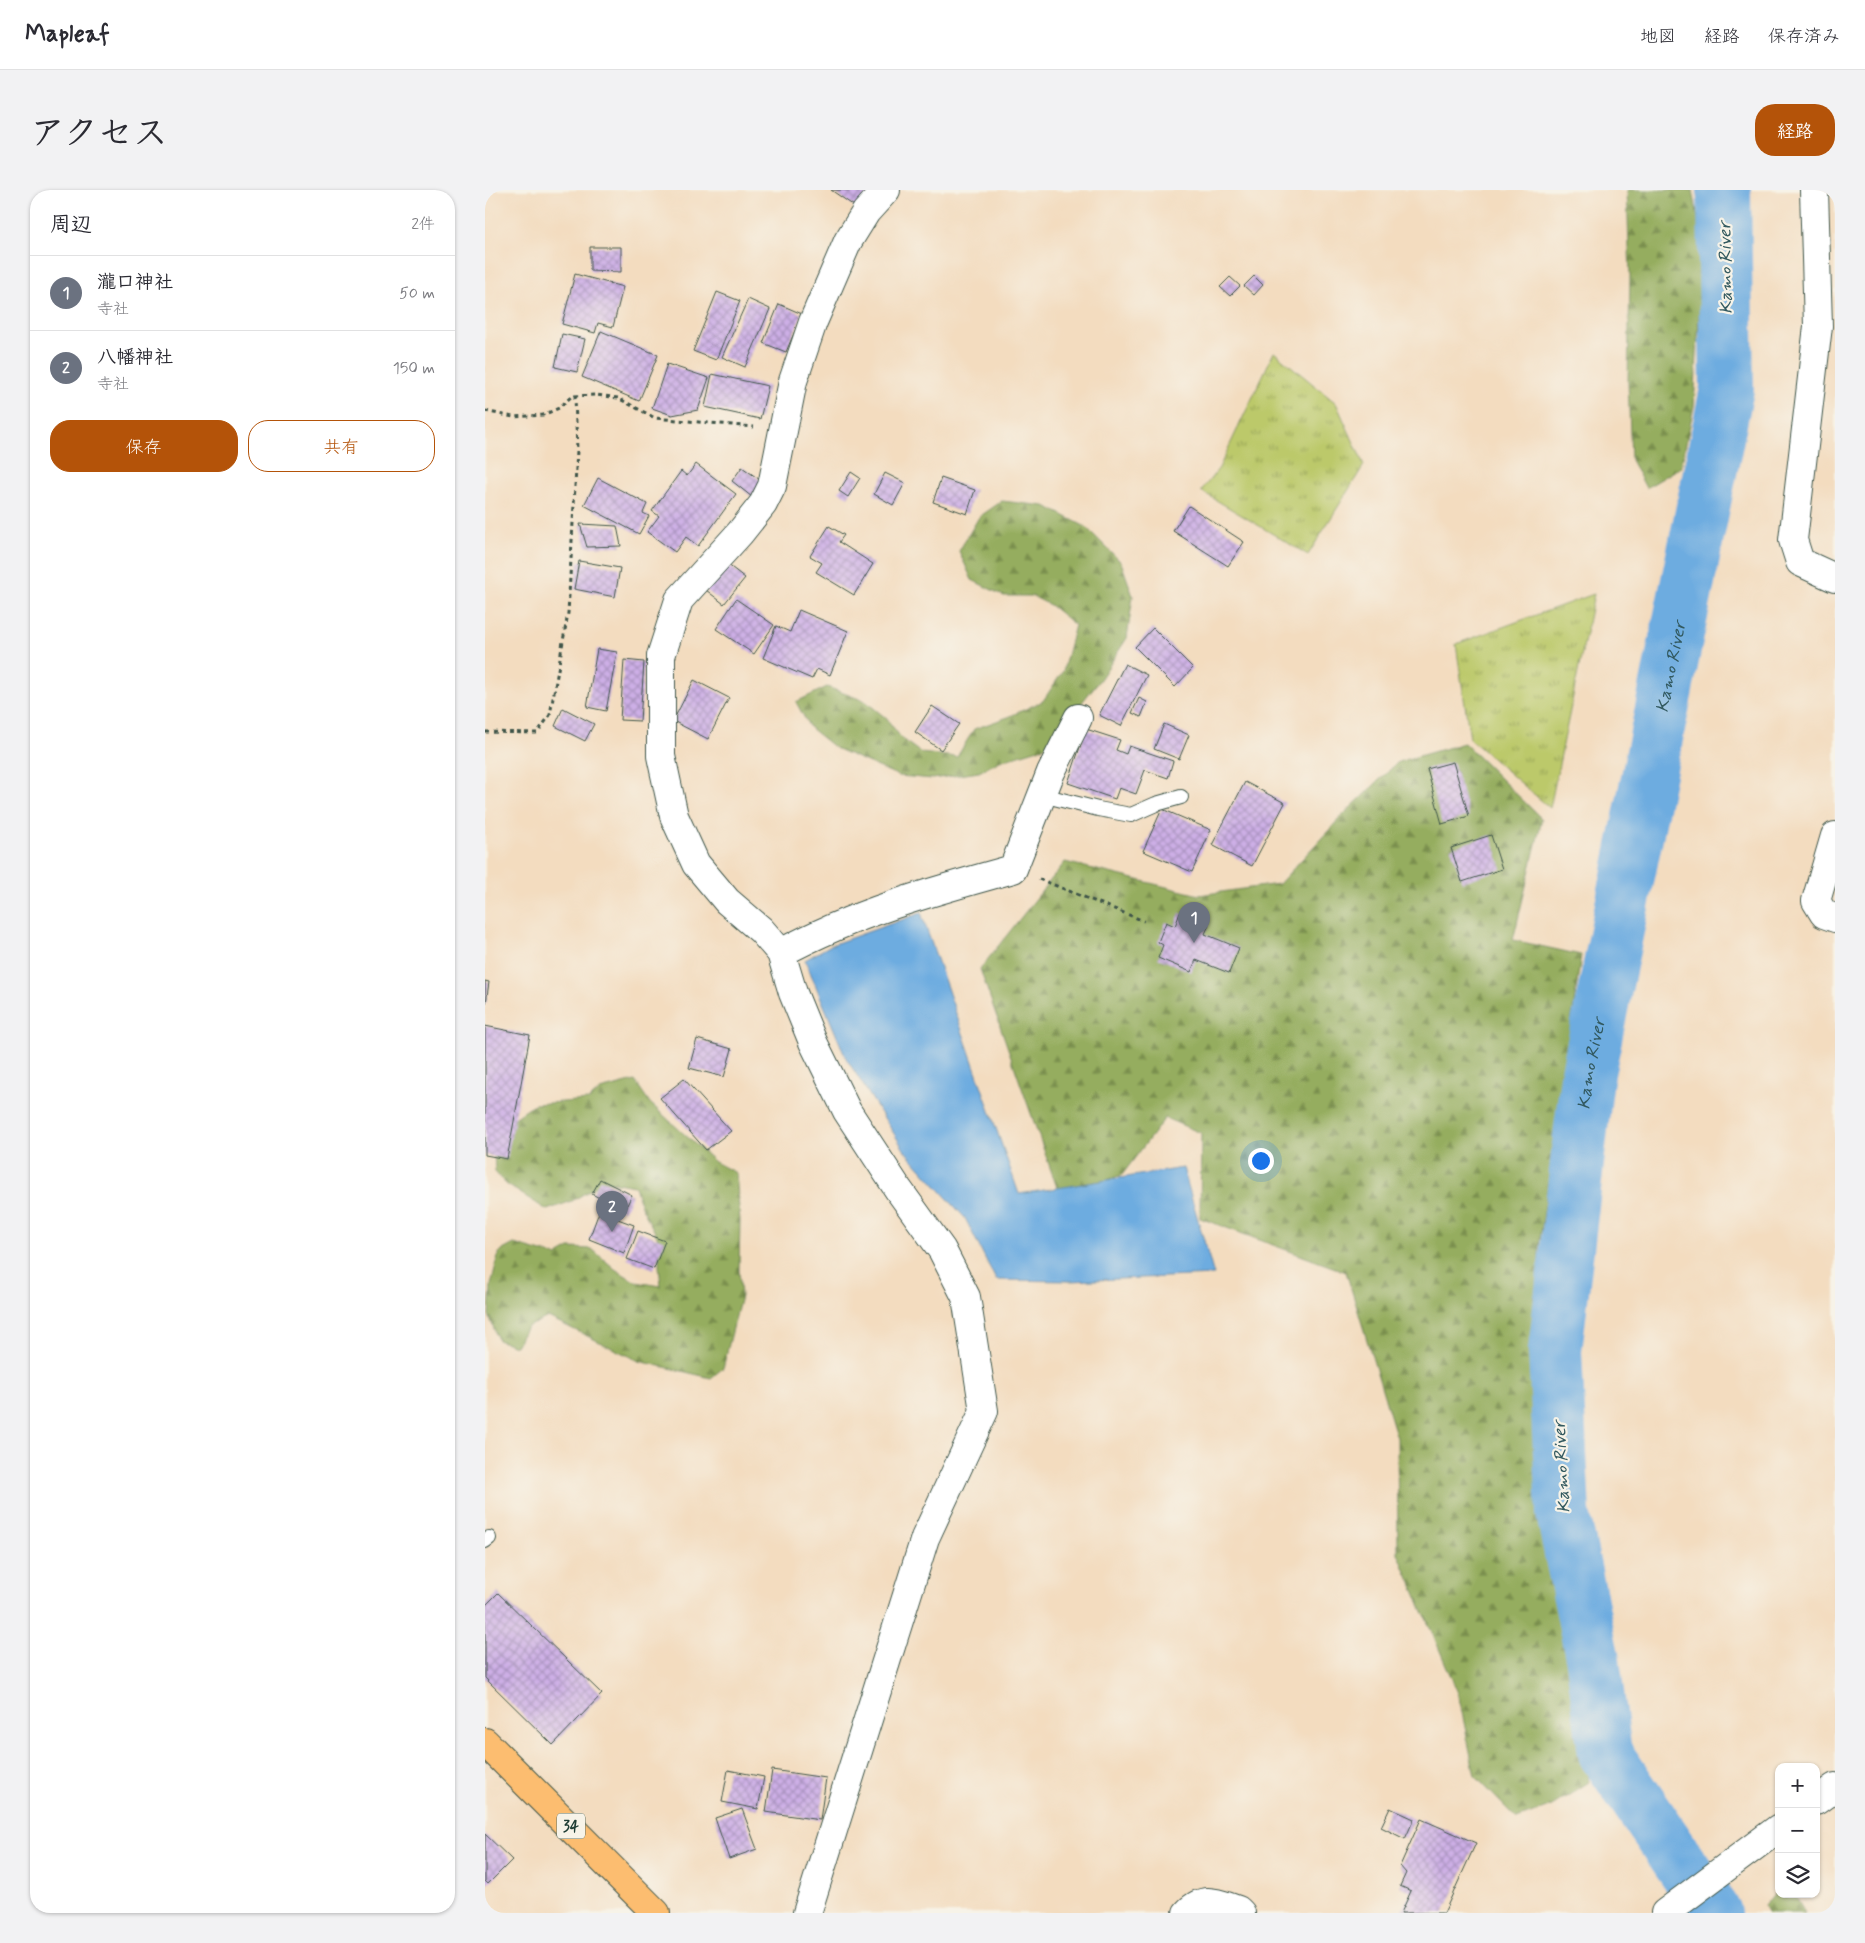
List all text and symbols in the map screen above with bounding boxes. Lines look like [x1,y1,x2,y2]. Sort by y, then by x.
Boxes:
text: Mapleaf [25,19,110,50]
text: 地図 [1640,25,1676,49]
text: 経路 [1704,25,1740,49]
text: 保存済み [1768,25,1840,49]
button: 経路 [1755,104,1835,156]
text: アクセス [30,111,168,157]
text: 周辺 [50,211,92,239]
text: 2件 [411,214,435,235]
water label: Kamo River [1713,219,1739,314]
text: 瀧口神社 [97,270,173,295]
text: 1 [62,283,70,304]
text: 50 m [399,283,435,304]
text: 寺社 [97,299,129,320]
text: 八幡神社 [97,345,173,370]
text: 2 [62,358,70,379]
text: 150 m [393,358,435,379]
text: 寺社 [97,374,129,395]
button: 保存 [50,420,238,472]
button: 共有 [248,420,435,472]
water label: Kamo River [1651,617,1693,715]
pin: 1 [1178,902,1210,943]
water label: Kamo River [1572,1014,1612,1111]
your location [1248,1148,1274,1174]
pin: 2 [596,1191,628,1232]
water label: Kamo River [1547,1418,1576,1514]
map controls [1775,1763,1820,1898]
button: + [1775,1763,1820,1808]
button: − [1775,1808,1820,1853]
road number: 34 [557,1814,585,1838]
button: layers [1775,1853,1820,1898]

